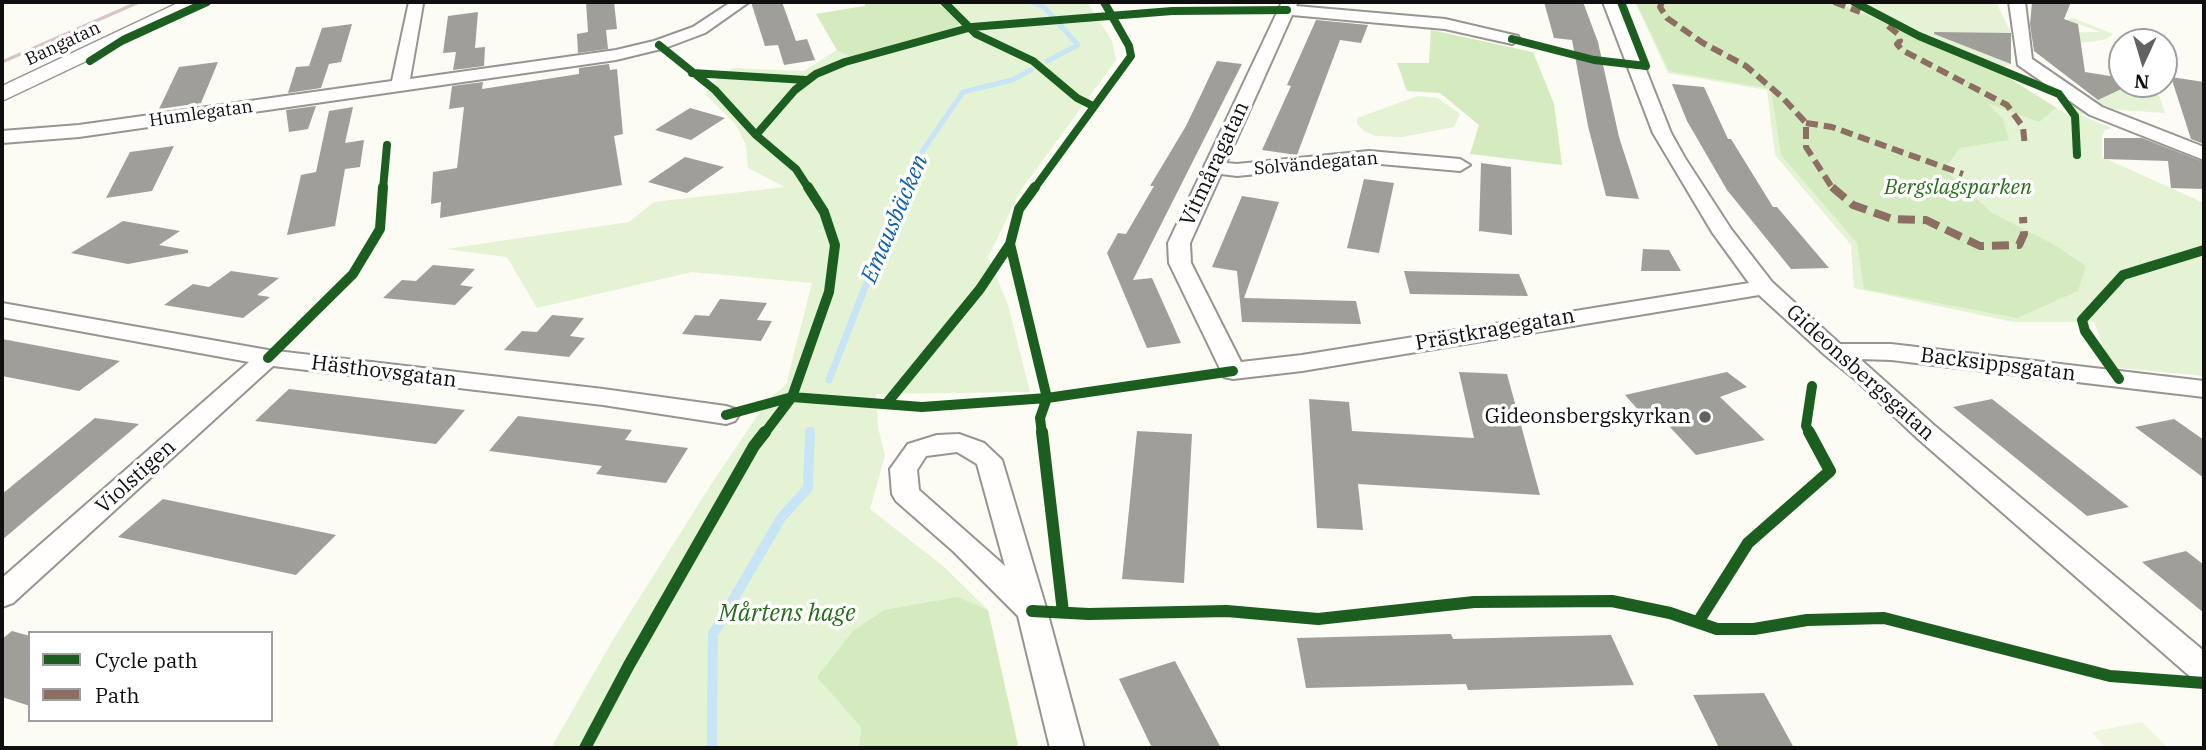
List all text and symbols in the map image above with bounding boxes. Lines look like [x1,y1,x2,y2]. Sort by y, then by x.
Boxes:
street label: Bangatan [22,17,104,71]
north arrow [2108,28,2178,98]
text: N [2133,69,2150,94]
street label: Humlegatan [148,96,254,132]
street label: Vitmåragatan [1175,98,1255,230]
street label: Solvändegatan [1253,148,1379,180]
water label: Emausbäcken [856,151,934,287]
park label: Bergslagsparken [1884,175,2032,201]
street label: Gideonsbergsgatan [1781,300,1939,446]
street label: Prästkragegatan [1413,304,1577,356]
street label: Backsippsgatan [1919,343,2077,387]
street label: Hästhovsgatan [310,351,458,393]
place label: Gideonsbergskyrkan [1485,404,1691,430]
marker: Gideonsbergskyrkan [1697,409,1713,425]
street label: Violstigen [91,435,181,519]
park label: Mårtens hage [718,600,856,628]
legend [28,631,273,722]
text: Cycle path [95,646,198,674]
text: Path [95,681,140,709]

